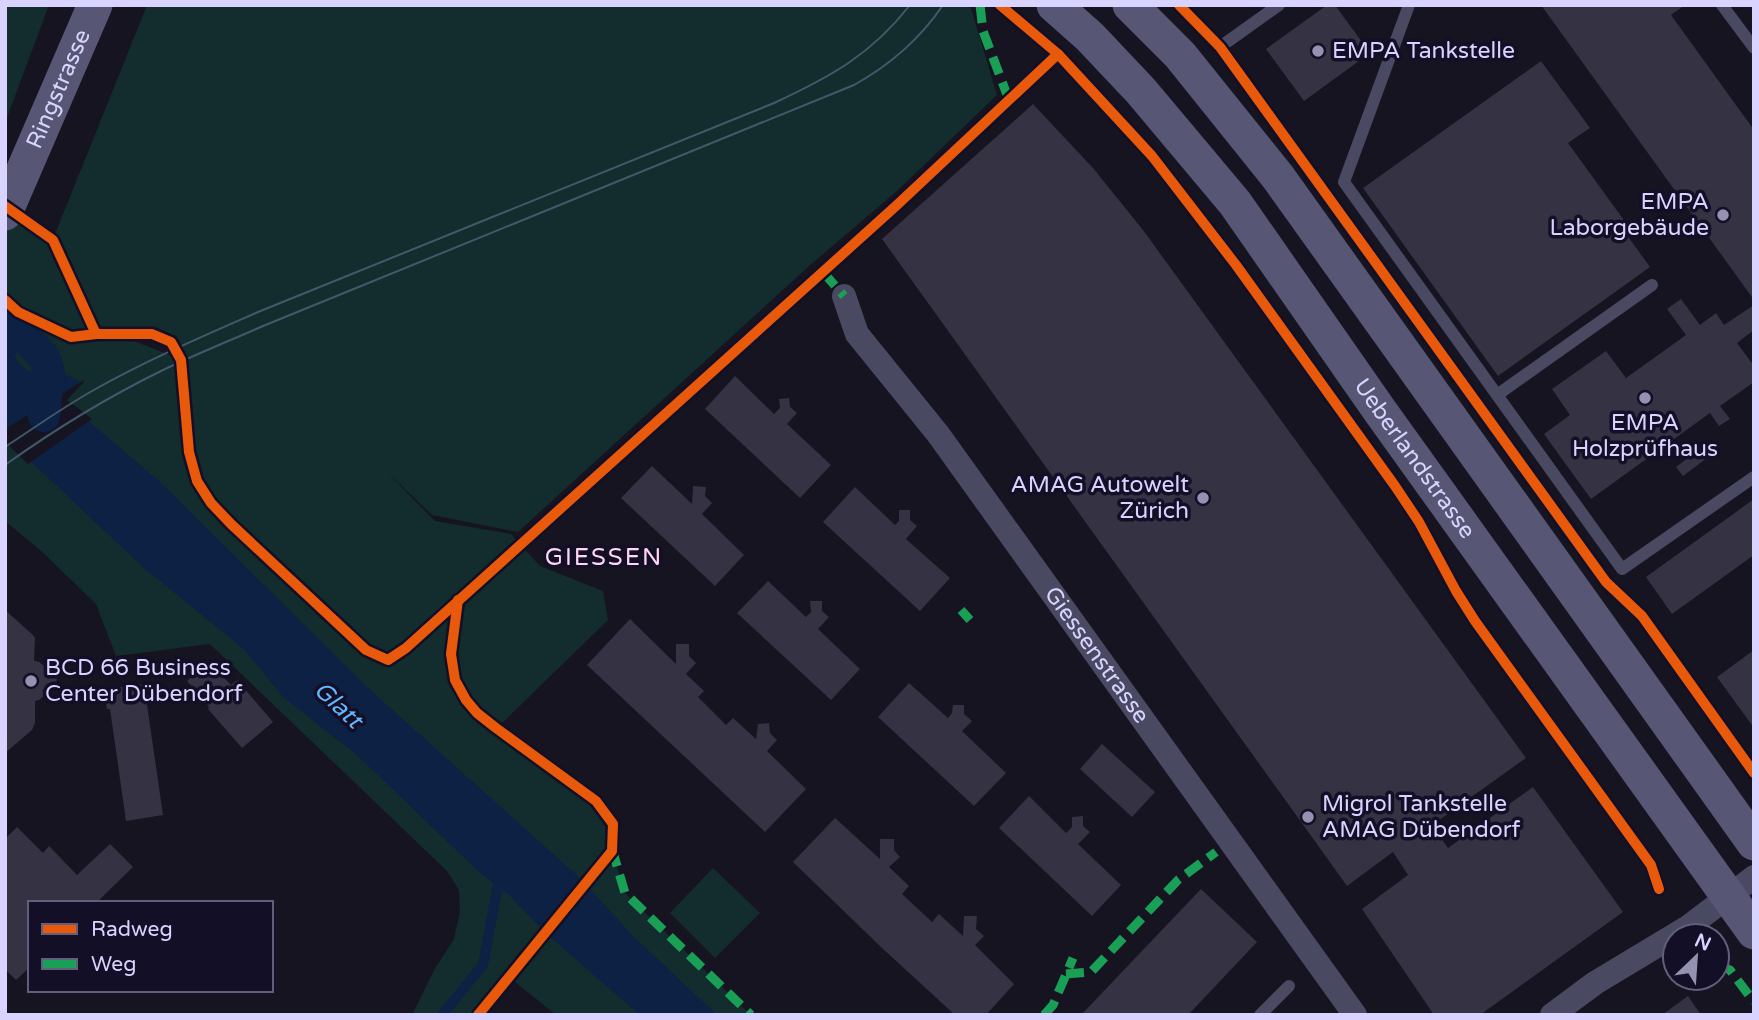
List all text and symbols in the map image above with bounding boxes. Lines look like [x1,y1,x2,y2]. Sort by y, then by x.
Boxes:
street label: Ringstrasse [20,25,97,153]
place label: EMPA Tankstelle [1332,37,1515,65]
marker: EMPA Tankstelle [1310,43,1326,59]
place label: EMPA Laborgebäude [1549,188,1709,242]
marker: EMPA Laborgebäude [1715,207,1731,223]
street label: Ueberlandstrasse [1348,373,1481,544]
marker: EMPA Holzprüfhaus [1637,390,1653,406]
place label: EMPA Holzprüfhaus [1572,409,1718,463]
place label: AMAG Autowelt Zürich [1011,471,1189,525]
marker: AMAG Autowelt Zürich [1195,490,1211,506]
district label: GIESSEN [545,543,663,572]
street label: Giessenstrasse [1038,581,1155,729]
place label: BCD 66 Business Center Dübendorf [45,654,243,708]
marker: BCD 66 Business Center Dübendorf [23,673,39,689]
water label: Glatt [308,675,370,737]
place label: Migrol Tankstelle AMAG Dübendorf [1322,790,1521,844]
marker: Migrol Tankstelle AMAG Dübendorf [1300,809,1316,825]
legend [28,901,273,992]
text: Radweg [91,917,173,942]
north arrow [1661,922,1731,992]
text: N [1691,929,1714,956]
text: Weg [91,952,136,977]

